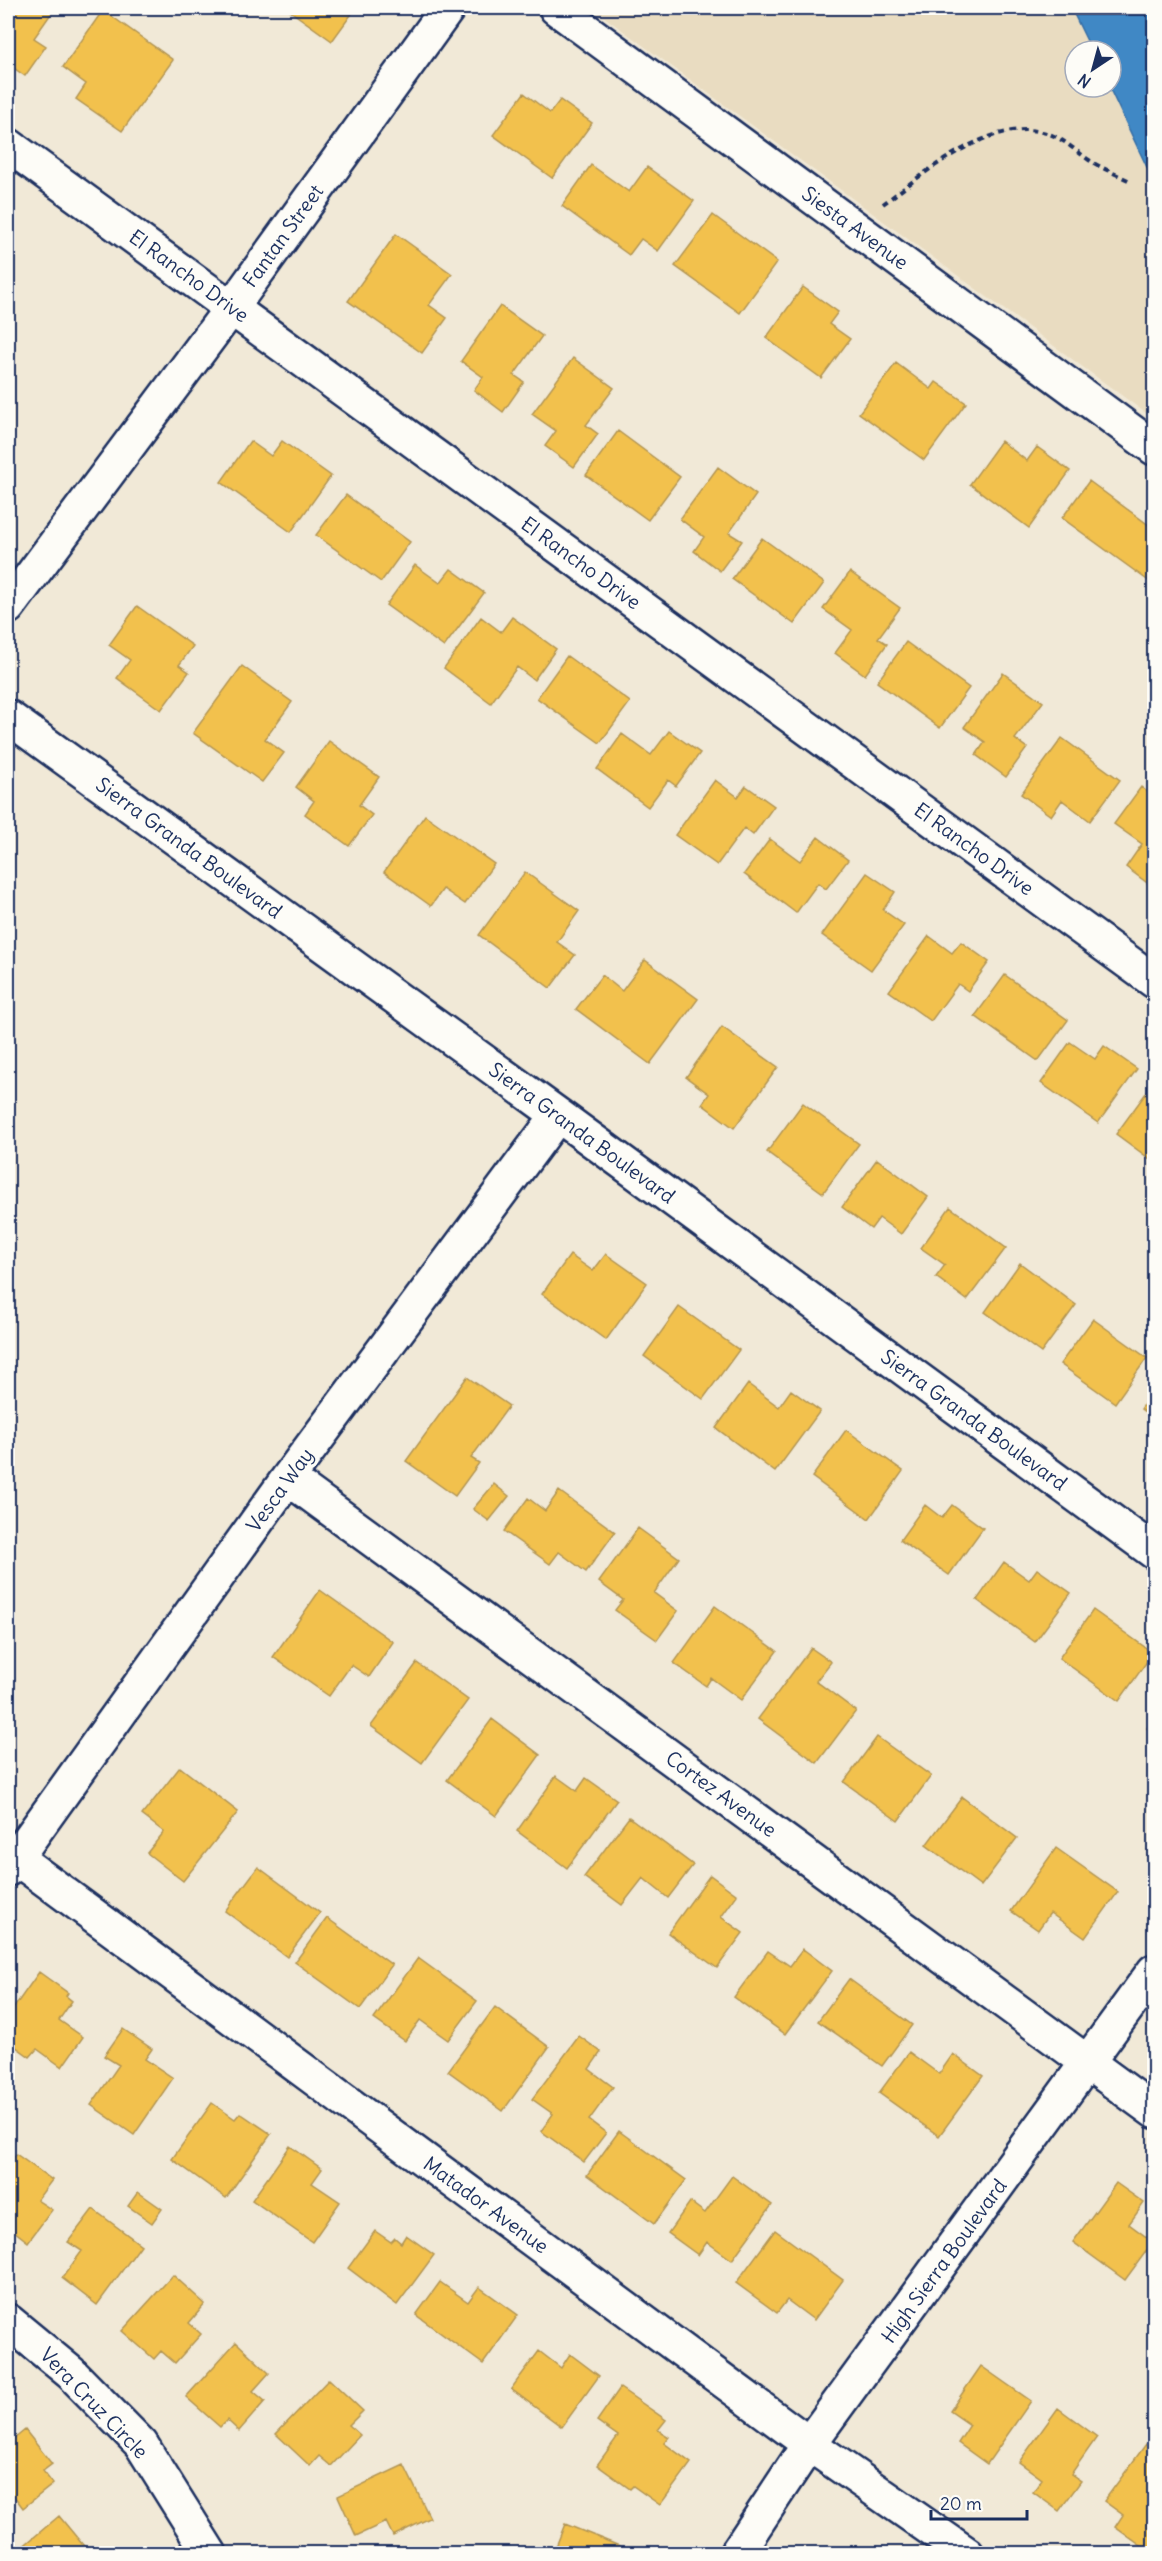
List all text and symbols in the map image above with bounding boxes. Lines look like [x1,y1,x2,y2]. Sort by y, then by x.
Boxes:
north arrow [1063,39,1123,99]
text: N [1074,70,1095,92]
street label: Fantan Street [237,179,328,292]
street label: Siesta Avenue [797,181,913,275]
street label: El Rancho Drive [125,224,254,327]
street label: El Rancho Drive [517,511,646,614]
street label: Sierra Granda Boulevard [91,772,287,924]
street label: El Rancho Drive [910,797,1039,900]
street label: Sierra Granda Boulevard [484,1057,680,1209]
street label: Sierra Granda Boulevard [876,1344,1072,1496]
street label: Vesca Way [241,1443,319,1537]
street label: Cortez Avenue [661,1745,782,1842]
street label: Matador Avenue [419,2151,554,2258]
street label: High Sierra Boulevard [876,2173,1012,2348]
street label: Vera Cruz Circle [35,2342,154,2463]
scale bar [931,2483,1027,2521]
text: 20 m [940,2492,982,2515]

